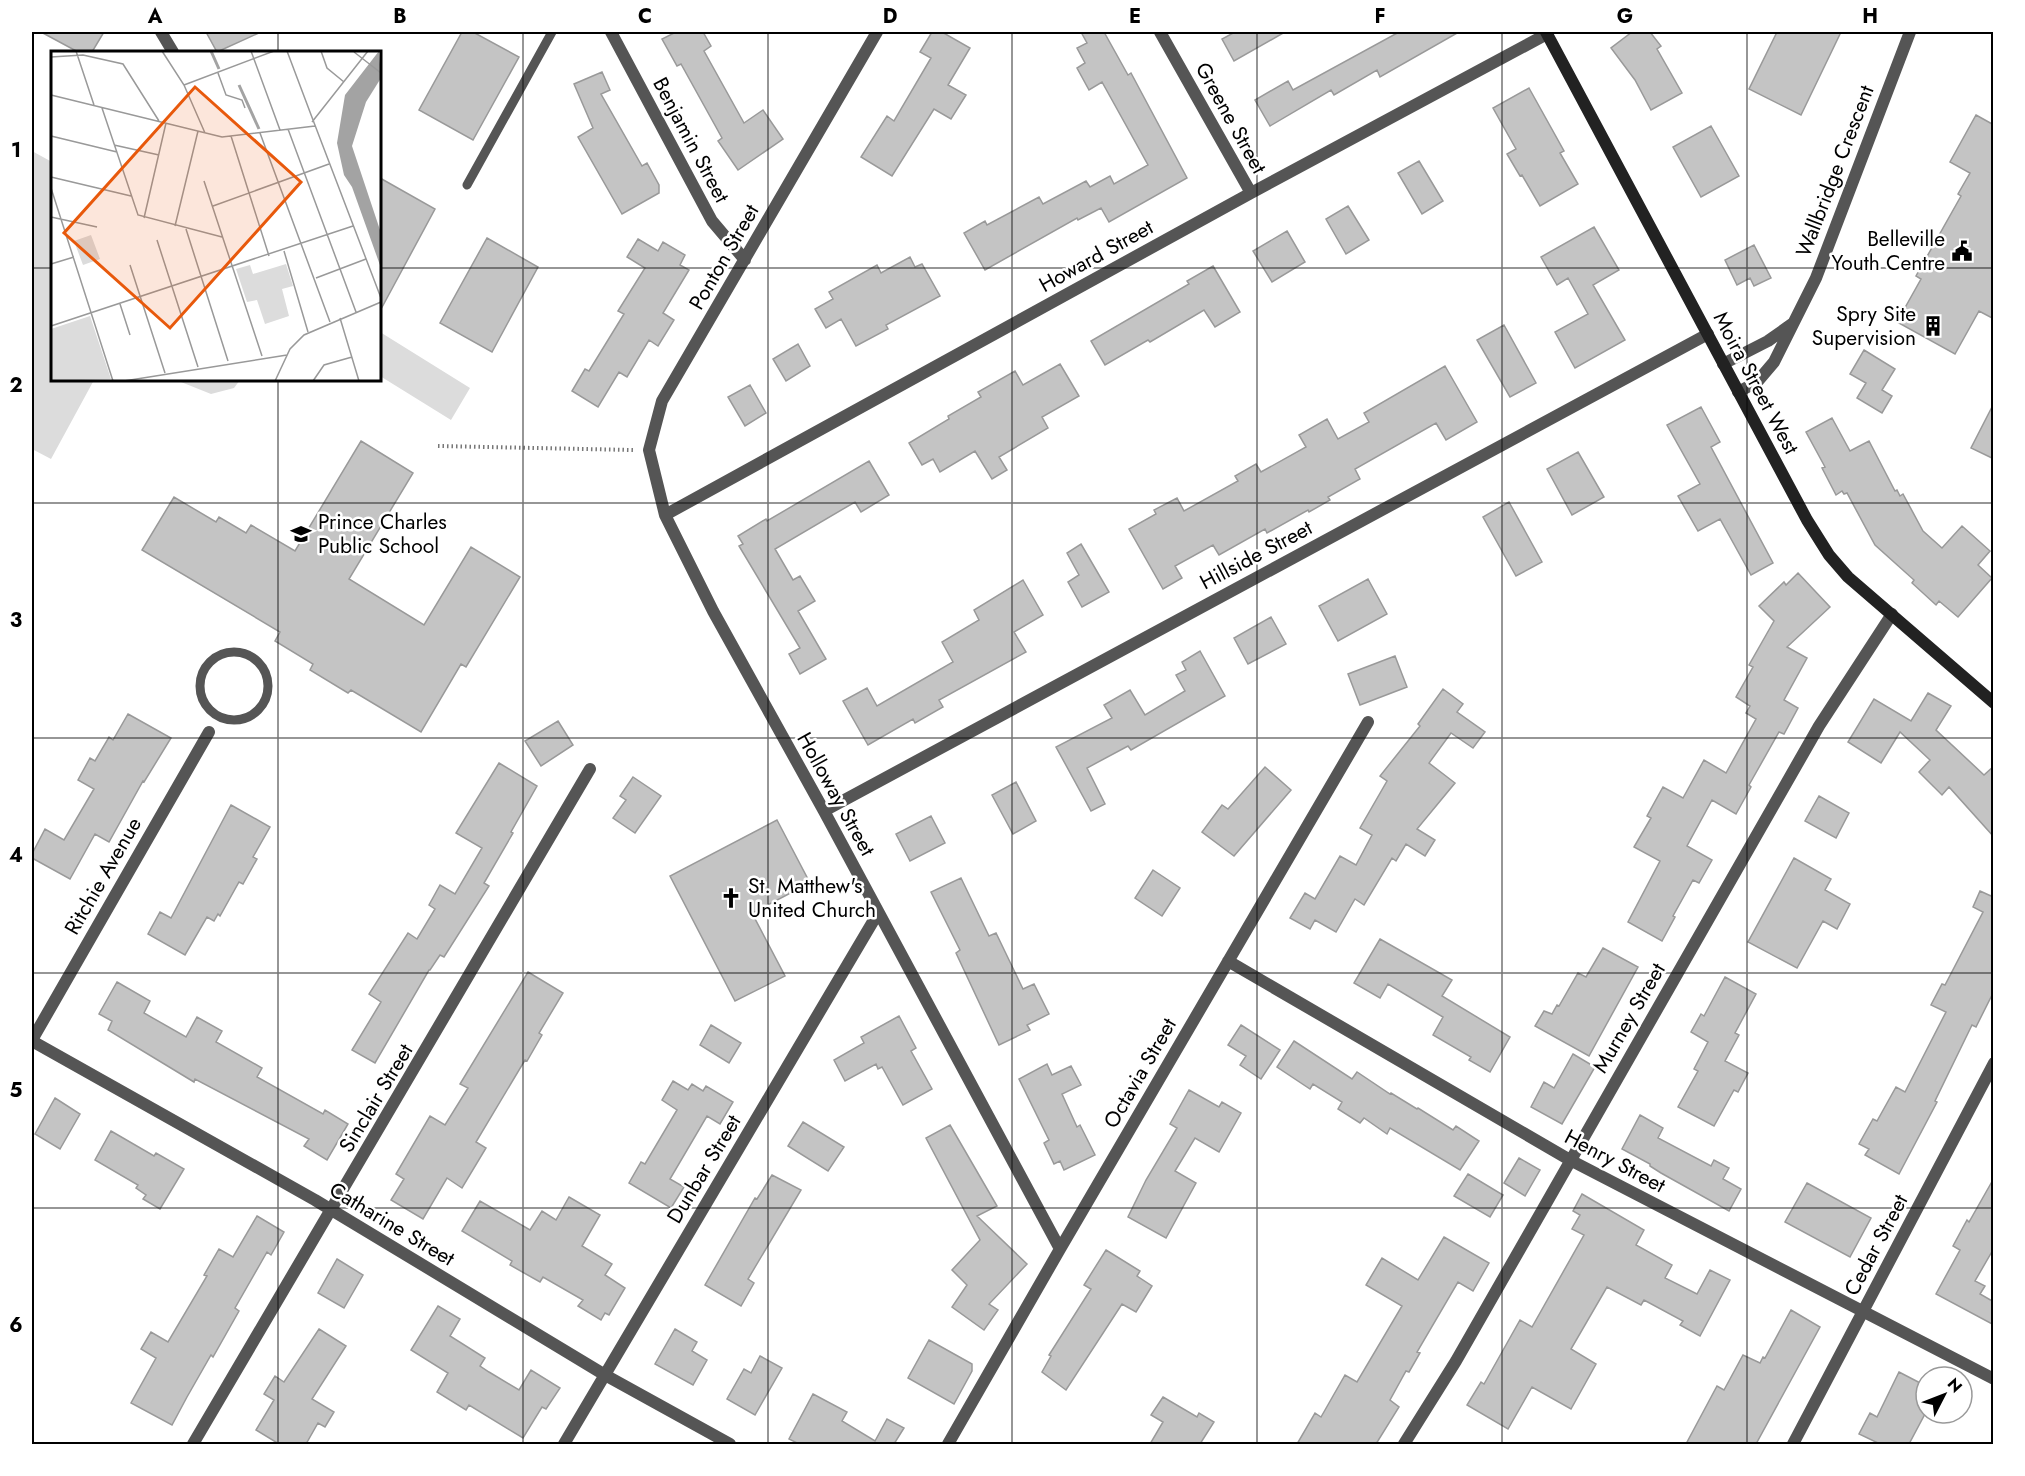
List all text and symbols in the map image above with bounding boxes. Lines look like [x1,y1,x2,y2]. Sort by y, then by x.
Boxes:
text: A [147,2,163,31]
text: B [393,2,407,31]
text: C [638,2,652,31]
text: D [883,2,897,31]
text: E [1129,2,1141,31]
text: F [1374,2,1386,31]
text: G [1617,2,1633,31]
text: H [1862,2,1878,31]
inset map [51,51,381,381]
street label: Greene Street [1188,57,1274,179]
street label: Benjamin Street [645,72,737,208]
street label: Wallbridge Crescent [1788,81,1882,261]
text: 1 [11,136,21,165]
street label: Ponton Street [682,199,766,315]
street label: Howard Street [1034,212,1158,300]
place label: Belleville Youth Centre [1831,224,1945,278]
public building icon: Belleville Youth Centre [1950,239,1974,263]
place label: Spry Site Supervision [1812,299,1916,353]
street label: Moira Street West [1706,306,1806,460]
building icon: Spry Site Supervision [1921,314,1945,338]
text: 2 [9,371,23,400]
place label: Prince Charles Public School [318,507,447,561]
street label: Hillside Street [1195,513,1317,597]
school or university icon: Prince Charles Public School [289,522,313,546]
text: 3 [10,606,22,635]
street label: Holloway Street [790,727,882,861]
street label: Ritchie Avenue [57,811,149,940]
text: 4 [9,841,23,870]
place label: St. Matthew's United Church [748,871,876,925]
church icon: St. Matthew's United Church [719,886,743,910]
street label: Murney Street [1585,957,1673,1079]
street label: Octavia Street [1096,1012,1184,1134]
street label: Sinclair Street [332,1038,420,1158]
text: 5 [10,1076,23,1105]
street label: Dunbar Street [660,1109,748,1229]
street label: Henry Street [1559,1122,1671,1200]
street label: Catharine Street [324,1175,460,1273]
street label: Cedar Street [1837,1189,1915,1301]
text: 6 [9,1311,23,1340]
north arrow [1914,1365,1974,1425]
text: N [1942,1373,1968,1398]

